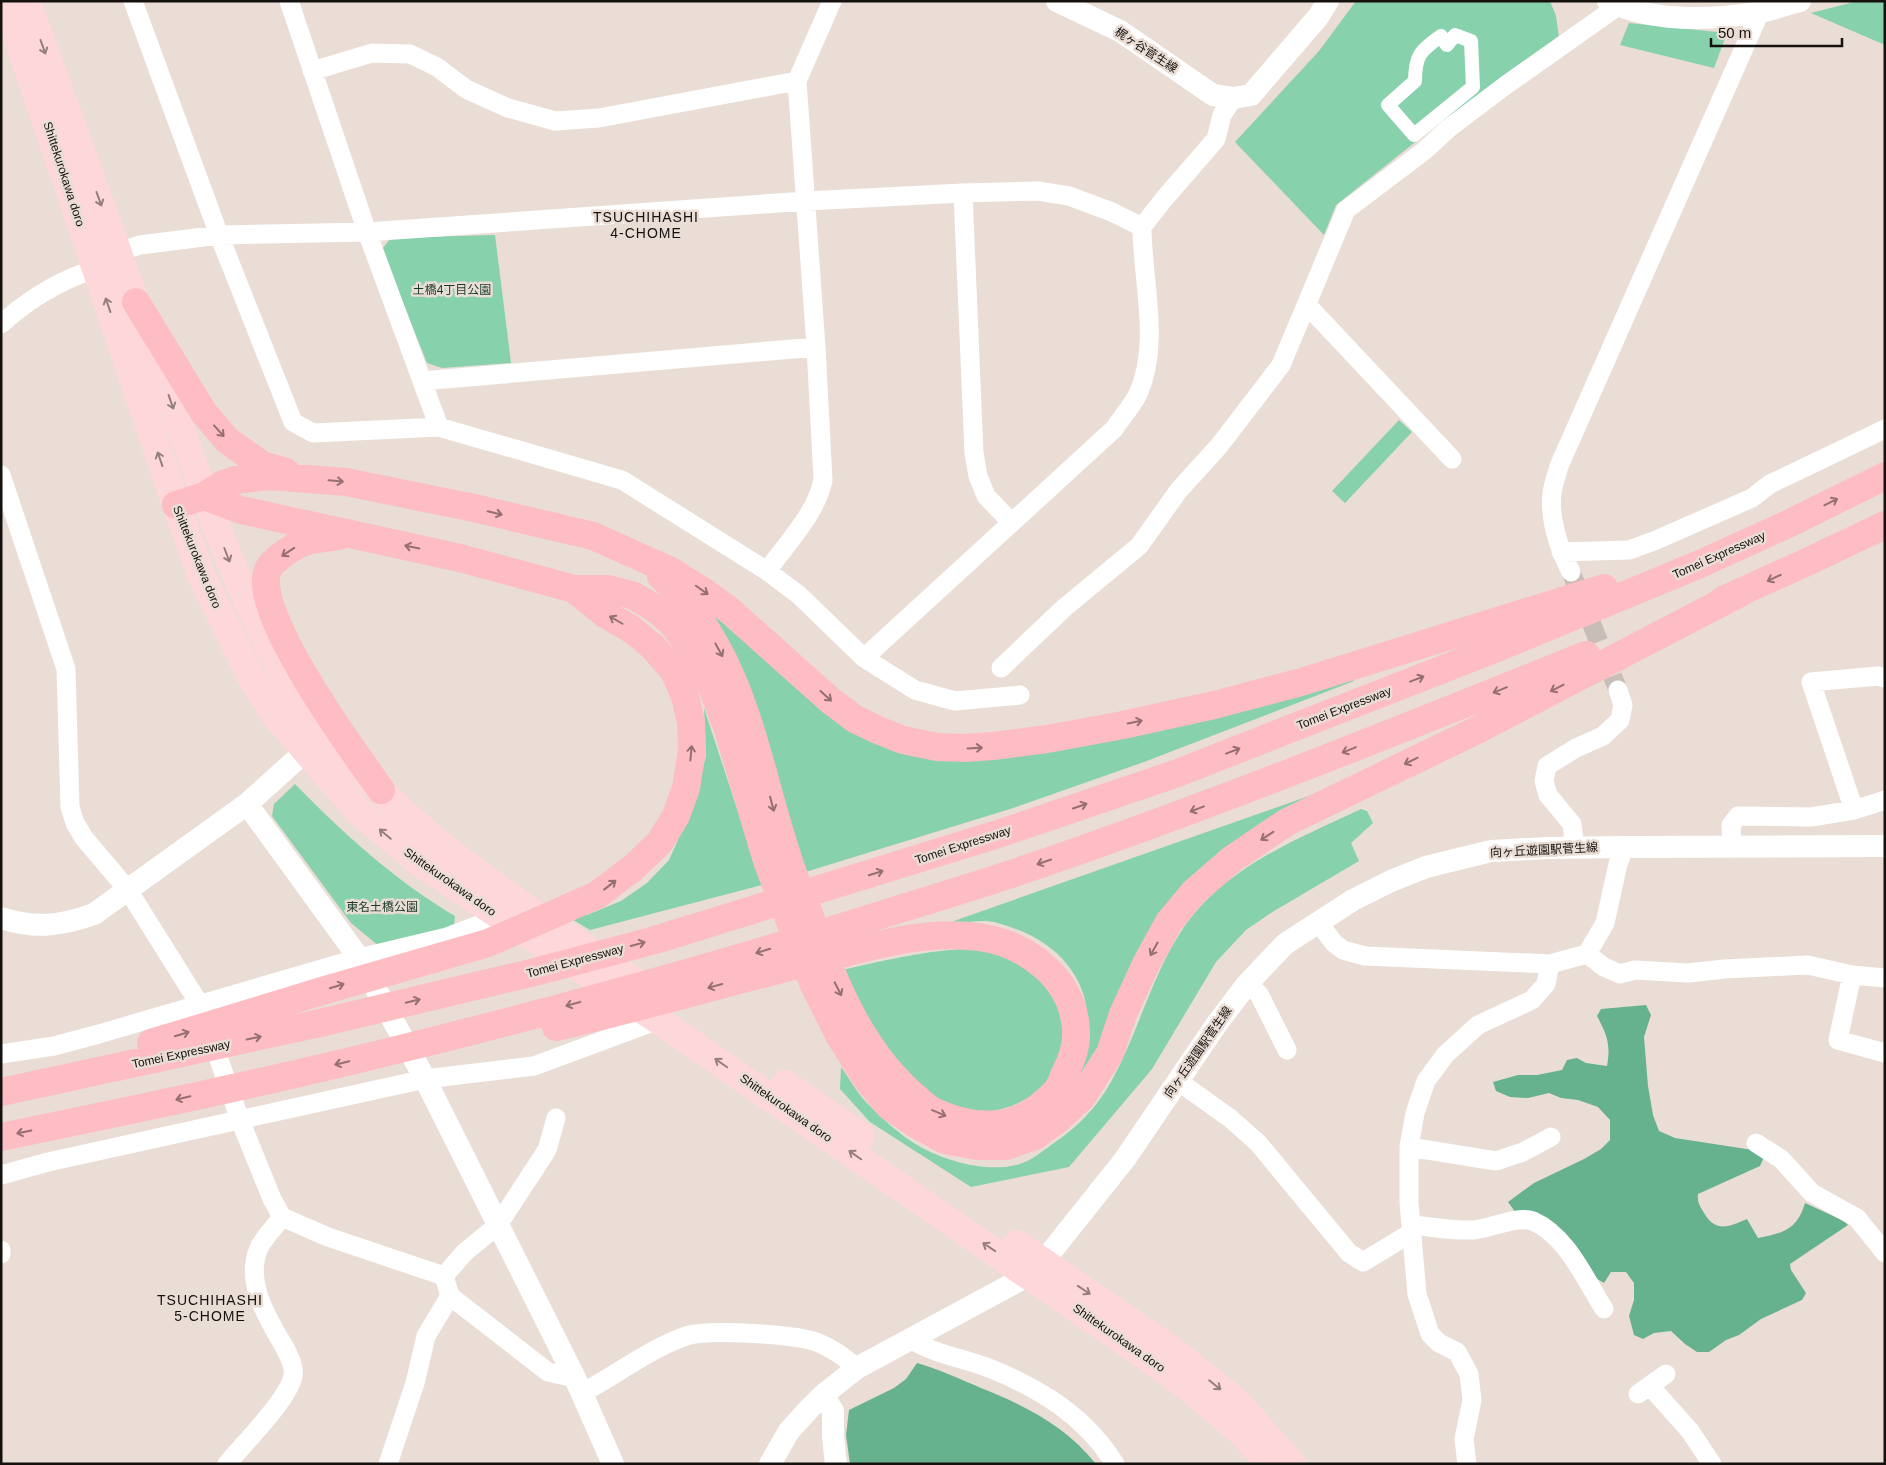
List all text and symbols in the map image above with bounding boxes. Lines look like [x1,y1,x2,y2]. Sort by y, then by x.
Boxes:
scale bar [1711,15,1842,47]
text: 50 m [1718,24,1751,41]
street label: 梶ヶ谷菅生線 [1112,25,1180,75]
one-way arrow [39,39,48,54]
street label: Shittekurokawa doro [40,120,88,228]
one-way arrow [95,191,104,207]
district label: TSUCHIHASHI 4-CHOME [593,209,699,241]
park label: 土橋4丁目公園 [413,283,491,297]
one-way arrow [103,298,112,314]
one-way arrow [167,394,176,409]
one-way arrow [214,424,225,437]
one-way arrow [155,452,164,468]
one-way arrow [327,477,343,486]
one-way arrow [1823,497,1838,507]
street label: Shittekurokawa doro [170,504,224,611]
one-way arrow [486,509,502,518]
street label: Tomei Expressway [1670,528,1768,582]
one-way arrow [405,542,421,552]
one-way arrow [223,546,232,562]
one-way arrow [281,547,295,557]
one-way arrow [1767,574,1782,583]
one-way arrow [695,585,709,595]
one-way arrow [609,615,624,625]
one-way arrow [715,643,725,657]
one-way arrow [1409,674,1424,683]
street label: Tomei Expressway [1295,684,1393,732]
one-way arrow [1550,684,1565,693]
one-way arrow [1493,686,1508,695]
one-way arrow [819,690,832,702]
one-way arrow [1127,717,1143,726]
one-way arrow [967,743,983,752]
one-way arrow [686,745,696,761]
one-way arrow [1225,746,1240,756]
one-way arrow [1342,746,1357,756]
one-way arrow [1404,756,1419,766]
one-way arrow [768,795,778,811]
one-way arrow [1072,801,1087,810]
one-way arrow [1190,804,1205,814]
street label: Tomei Expressway [913,823,1013,867]
one-way arrow [379,828,392,839]
one-way arrow [1261,831,1275,841]
street label: 向ヶ丘遊園駅菅生線 [1490,840,1598,860]
street label: Shittekurokawa doro [401,845,499,919]
one-way arrow [1036,858,1052,868]
one-way arrow [867,867,883,877]
one-way arrow [603,880,616,891]
park label: 東名土橋公園 [346,900,418,914]
one-way arrow [630,939,646,948]
street label: Tomei Expressway [525,941,625,981]
one-way arrow [1149,941,1159,956]
one-way arrow [755,946,771,956]
one-way arrow [329,981,345,991]
one-way arrow [708,982,724,991]
one-way arrow [834,982,844,997]
one-way arrow [404,996,420,1005]
one-way arrow [565,1000,581,1010]
street label: 向ヶ丘遊園駅菅生線 [1161,1004,1235,1100]
one-way arrow [174,1029,190,1039]
one-way arrow [246,1033,262,1042]
street label: Tomei Expressway [131,1037,231,1071]
one-way arrow [334,1058,350,1068]
one-way arrow [715,1058,729,1068]
street label: Shittekurokawa doro [737,1071,835,1145]
one-way arrow [176,1094,192,1103]
one-way arrow [931,1109,946,1119]
one-way arrow [17,1128,33,1137]
one-way arrow [848,1150,862,1160]
one-way arrow [982,1242,996,1253]
one-way arrow [1076,1285,1090,1295]
district label: TSUCHIHASHI 5-CHOME [157,1292,263,1324]
street label: Shittekurokawa doro [1070,1301,1168,1375]
one-way arrow [1209,1379,1222,1390]

